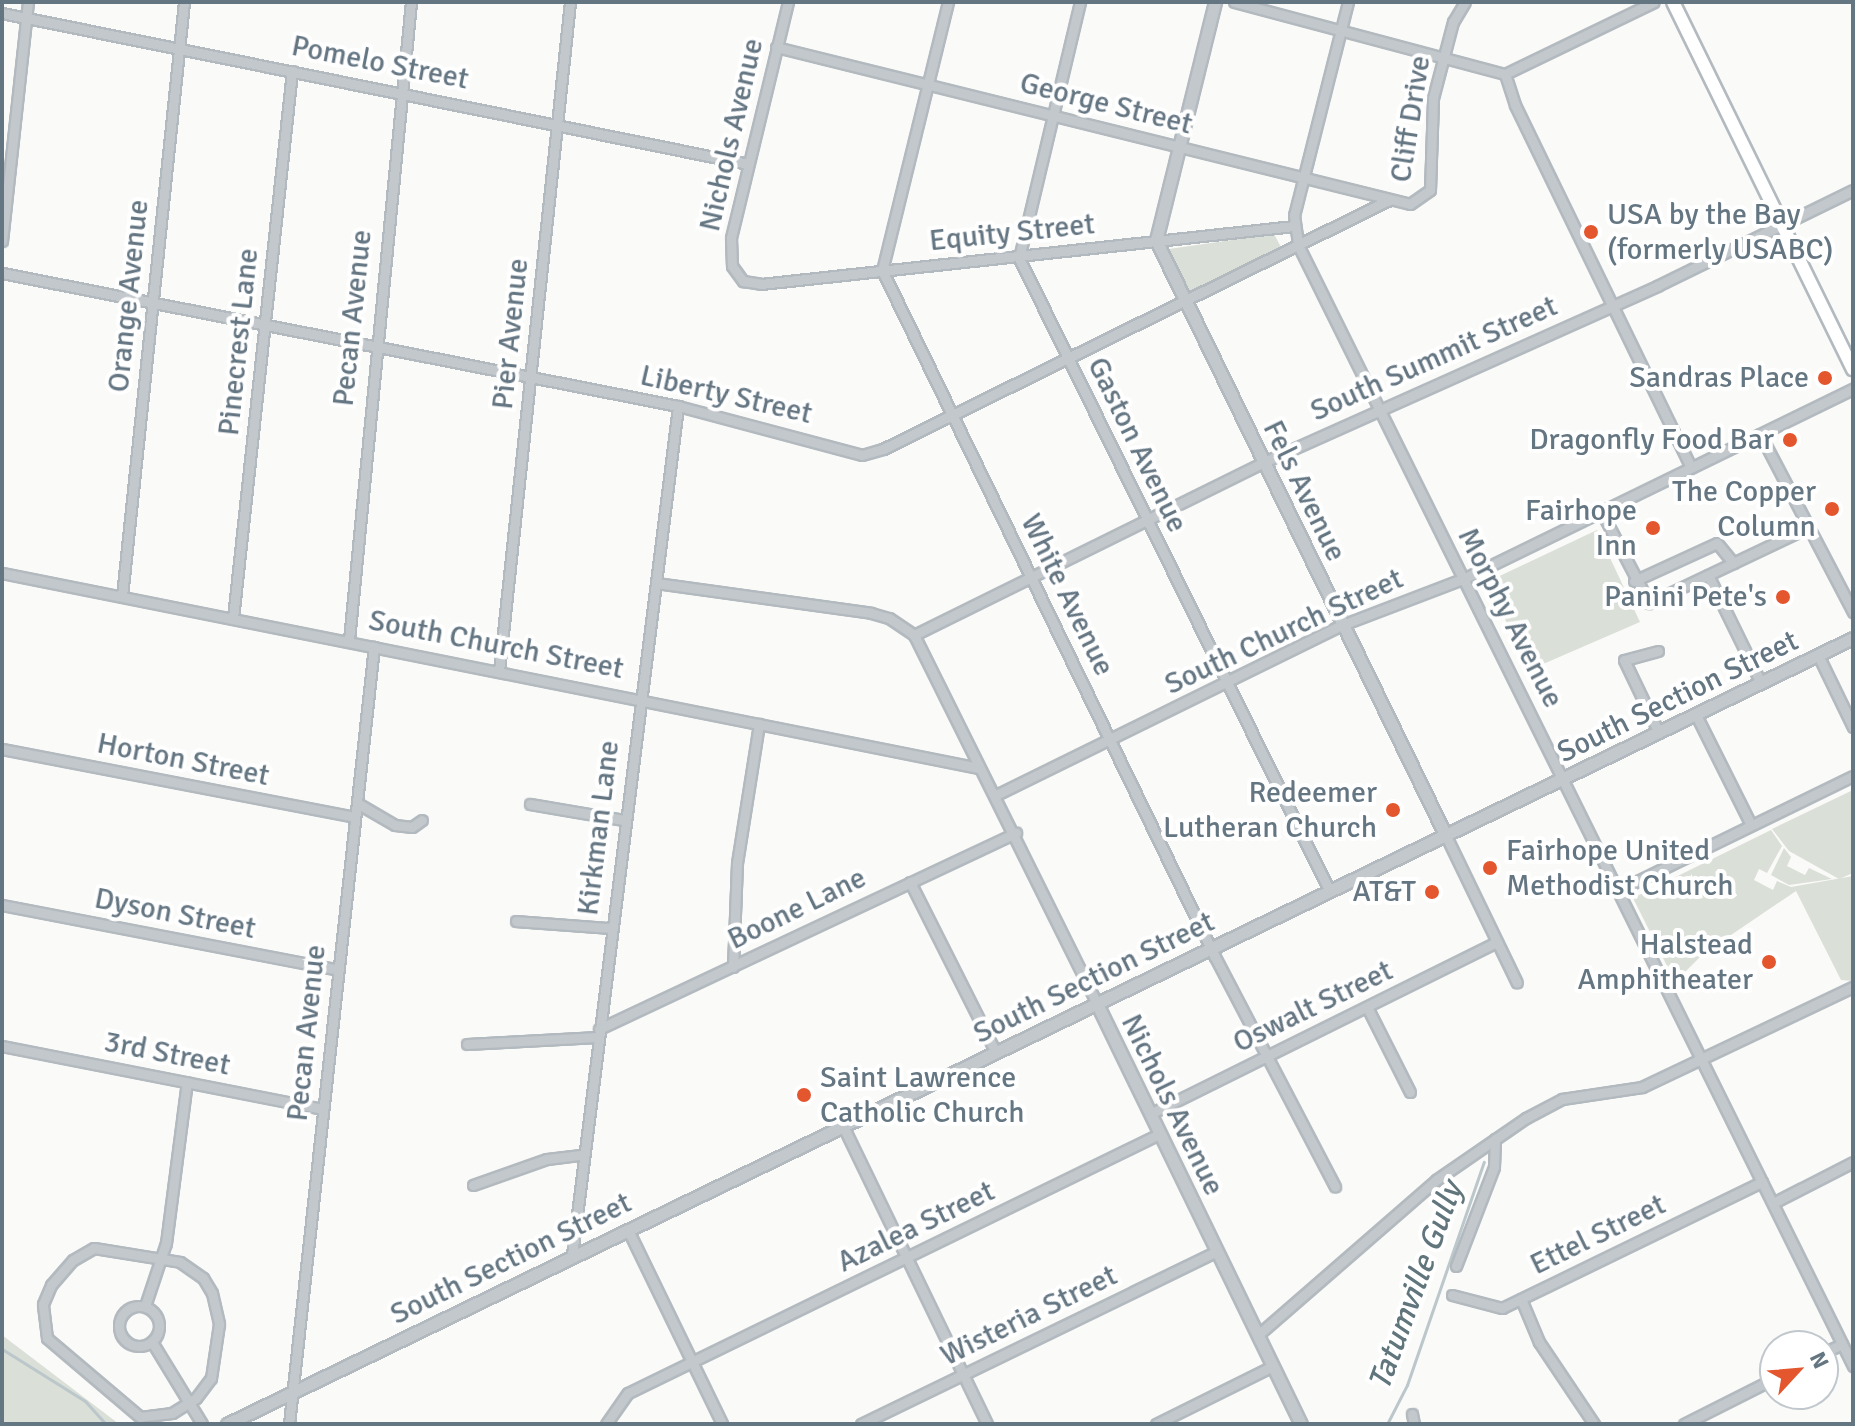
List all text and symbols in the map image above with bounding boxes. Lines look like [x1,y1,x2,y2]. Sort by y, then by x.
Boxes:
street label: Pomelo Street [288,28,472,98]
street label: Nichols Avenue [692,35,772,235]
street label: Cliff Drive [1383,53,1439,185]
street label: George Street [1016,65,1196,143]
place label: USA by the Bay (formerly USABC) [1607,197,1833,268]
street label: Orange Avenue [101,198,157,394]
street label: Equity Street [927,206,1097,260]
marker: USA by the Bay (formerly USABC) [1582,223,1600,241]
street label: Pecan Avenue [326,228,380,408]
street label: Pinecrest Lane [211,246,267,438]
street label: Pier Avenue [485,257,537,411]
street label: South Summit Street [1305,288,1563,430]
street label: Gaston Avenue [1079,352,1195,538]
street label: Liberty Street [637,358,815,432]
place label: Sandras Place [1629,360,1809,396]
marker: Sandras Place [1816,369,1834,387]
street label: Fels Avenue [1254,415,1354,567]
place label: Dragonfly Food Bar [1529,422,1774,458]
marker: Dragonfly Food Bar [1781,431,1799,449]
place label: The Copper Column [1672,474,1816,544]
place label: Fairhope Inn [1525,493,1637,564]
marker: The Copper Column [1823,500,1841,518]
street label: White Avenue [1012,508,1122,682]
marker: Fairhope Inn [1644,519,1662,537]
street label: Morphy Avenue [1449,522,1571,714]
street label: South Church Street [1159,561,1409,703]
place label: Panini Pete's [1604,579,1767,615]
marker: Panini Pete's [1774,588,1792,606]
street label: South Church Street [366,603,626,687]
street label: South Section Street [1552,623,1804,771]
street label: Horton Street [94,726,272,794]
street label: Kirkman Lane [570,738,628,918]
place label: Redeemer Lutheran Church [1163,775,1377,846]
marker: Redeemer Lutheran Church [1384,801,1402,819]
place label: Fairhope United Methodist Church [1506,833,1734,904]
marker: Fairhope United Methodist Church [1481,859,1499,877]
street label: Boone Lane [722,860,872,958]
place label: AT&T [1352,874,1416,910]
street label: Dyson Street [91,881,259,947]
marker: AT&T [1423,883,1441,901]
street label: South Section Street [968,904,1220,1052]
place label: Halstead Amphitheater [1578,927,1753,998]
street label: Pecan Avenue [280,943,334,1123]
street label: Oswalt Street [1227,953,1399,1061]
marker: Halstead Amphitheater [1760,953,1778,971]
street label: Nichols Avenue [1113,1009,1231,1201]
street label: 3rd Street [101,1024,233,1084]
place label: Saint Lawrence Catholic Church [820,1060,1025,1130]
marker: Saint Lawrence Catholic Church [795,1086,813,1104]
street label: Azalea Street [832,1173,1000,1281]
water label: Tatumville Gully [1361,1177,1471,1395]
street label: South Section Street [385,1185,637,1333]
street label: Ettel Street [1524,1187,1672,1283]
street label: Wisteria Street [935,1258,1123,1374]
north arrow [1759,1330,1839,1410]
text: N [1804,1347,1835,1373]

